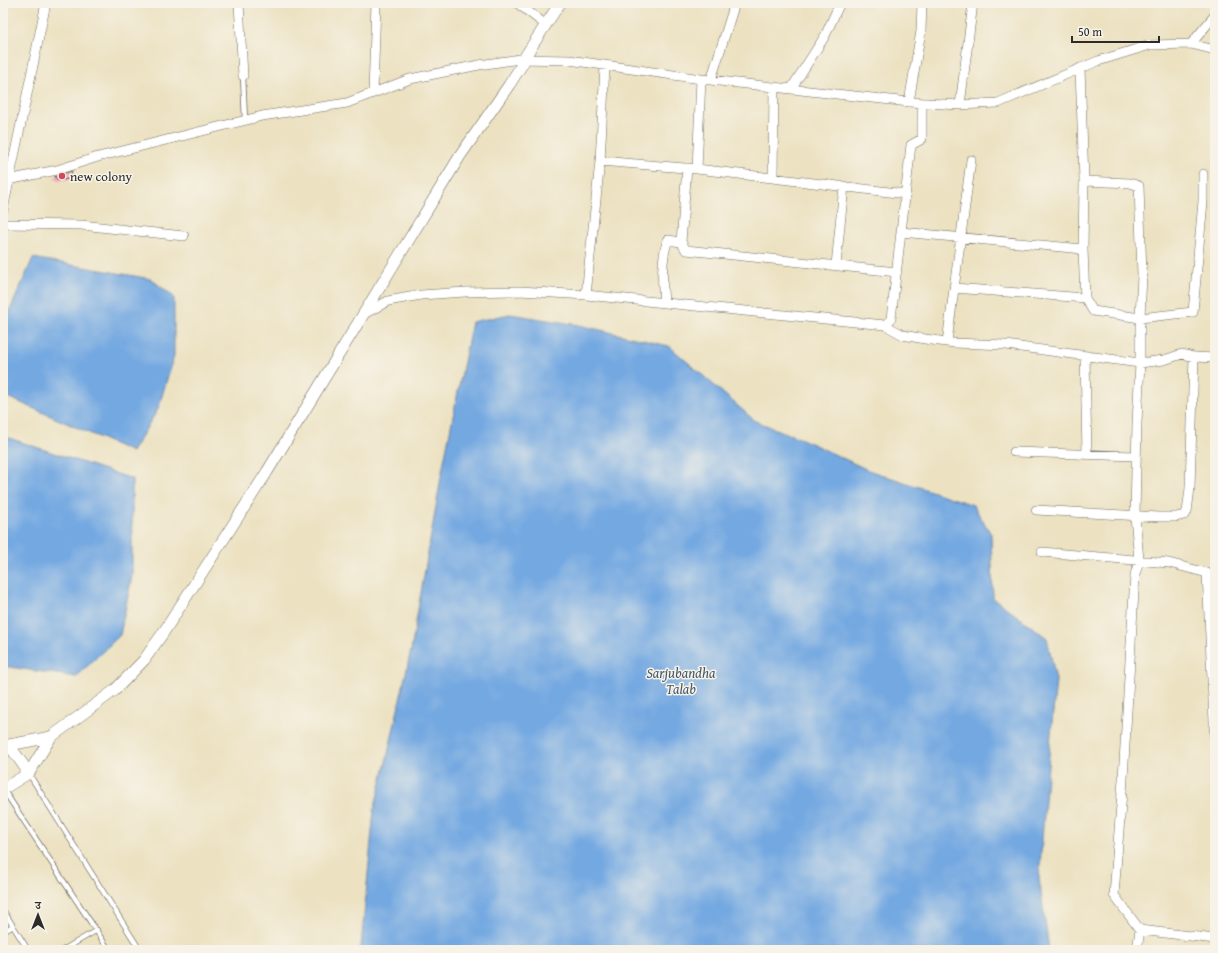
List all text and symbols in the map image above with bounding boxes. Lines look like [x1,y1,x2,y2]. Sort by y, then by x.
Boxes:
scale bar [1072,18,1159,44]
text: 50 m [1078,23,1102,40]
place label: new colony [70,167,132,186]
marker: new colony [57,171,67,181]
water label: Sarjubandha Talab [646,663,716,699]
north arrow [18,895,58,935]
text: उ [34,897,42,913]

